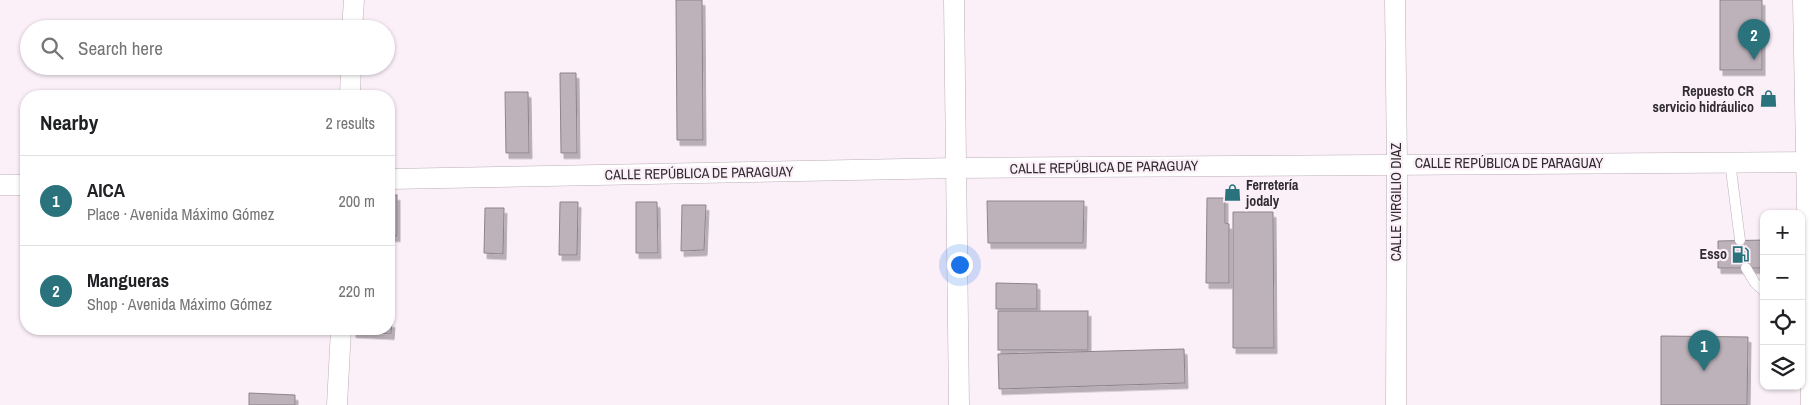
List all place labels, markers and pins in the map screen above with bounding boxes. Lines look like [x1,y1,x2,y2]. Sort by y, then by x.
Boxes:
pin: 2 [1738,19,1770,60]
place label: Repuesto CR servicio hidráulico [1653,82,1755,116]
shop icon: Repuesto CR servicio hidráulico [1758,89,1778,109]
place label: Ferretería jodaly [1245,176,1299,210]
shop icon: Ferretería jodaly [1222,183,1242,203]
fuel station icon: Esso [1731,244,1751,264]
place label: Esso [1700,245,1727,263]
pin: 1 [1688,330,1720,371]

